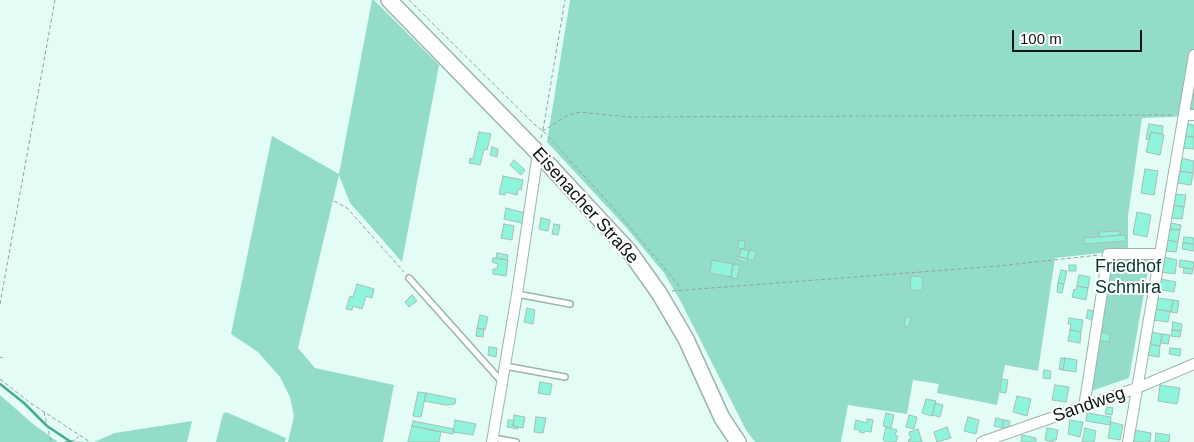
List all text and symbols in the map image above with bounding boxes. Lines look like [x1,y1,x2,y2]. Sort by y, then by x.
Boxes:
scale bar [1014,20,1144,52]
text: 100 m [1020,30,1062,47]
street label: Eisenacher Straße [527,143,643,269]
park label: Friedhof Schmira [1095,256,1161,298]
street label: Sandweg [1050,383,1128,427]

